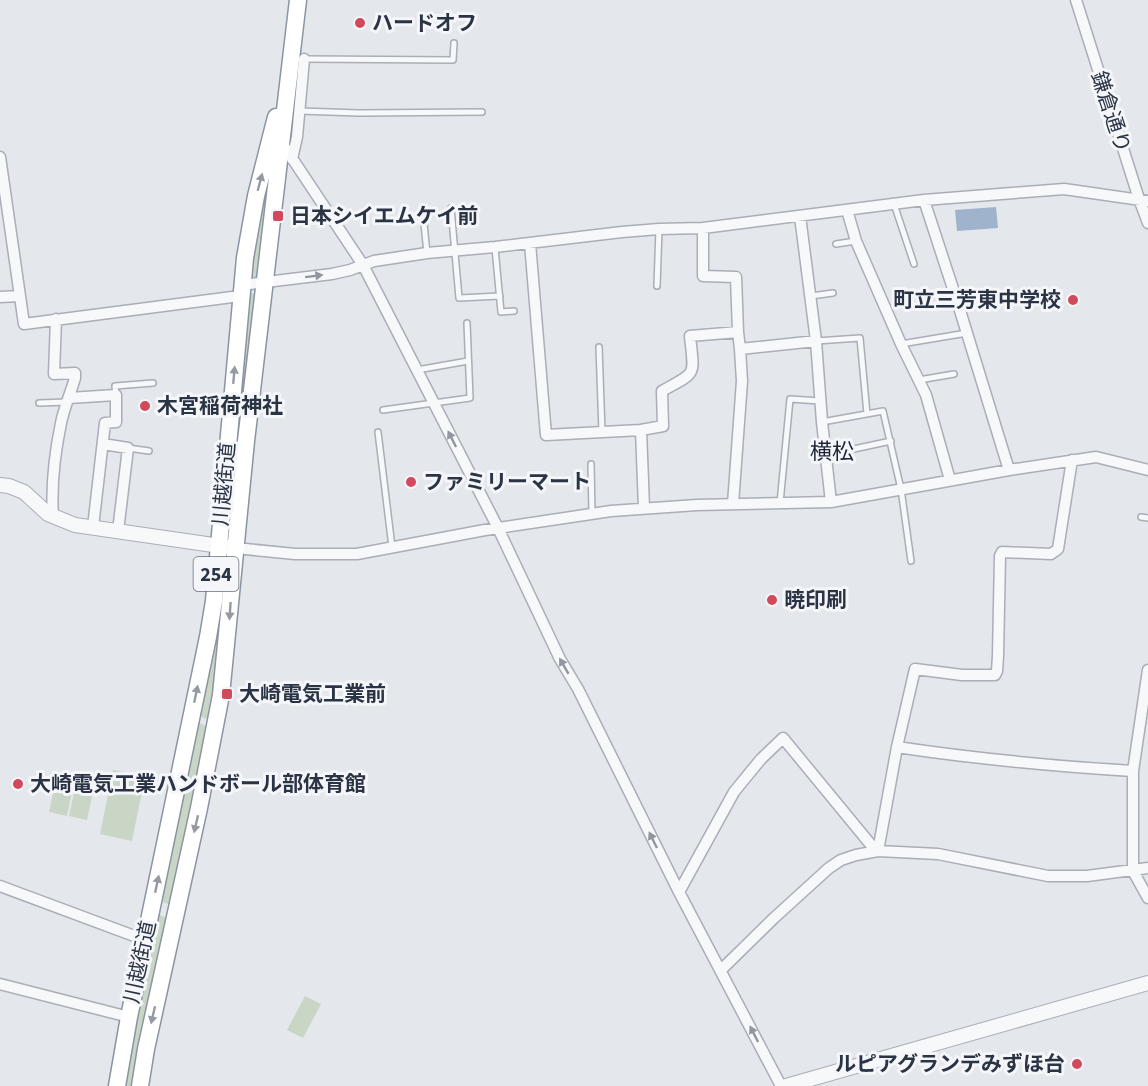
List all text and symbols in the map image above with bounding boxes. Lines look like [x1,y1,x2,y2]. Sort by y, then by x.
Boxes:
place label: ハードオフ [372,8,477,38]
marker: ハードオフ [353,16,367,30]
street label: 鎌倉通り [1084,67,1138,157]
one-way arrow [255,173,265,191]
place label: 日本シイエムケイ前 [290,201,478,231]
marker: 日本シイエムケイ前 [271,209,285,223]
one-way arrow [305,271,324,281]
place label: 町立三芳東中学校 [893,285,1061,315]
marker: 町立三芳東中学校 [1066,293,1080,307]
one-way arrow [229,366,239,385]
place label: 木宮稲荷神社 [157,391,283,421]
marker: 木宮稲荷神社 [138,399,152,413]
one-way arrow [448,430,457,447]
district label: 横松 [810,436,854,468]
street label: 川越街道 [205,441,243,527]
place label: ファミリーマート [423,467,591,497]
marker: ファミリーマート [404,475,418,489]
road number: 254 [194,557,238,591]
place label: 暁印刷 [784,585,847,615]
marker: 暁印刷 [765,593,779,607]
one-way arrow [225,602,235,621]
one-way arrow [559,658,570,674]
place label: 大崎電気工業前 [239,679,386,709]
one-way arrow [192,684,201,703]
marker: 大崎電気工業前 [220,687,234,701]
place label: 大崎電気工業ハンドボール部体育館 [30,769,366,799]
marker: 大崎電気工業ハンドボール部体育館 [11,777,25,791]
one-way arrow [190,815,200,834]
one-way arrow [648,831,657,848]
one-way arrow [153,875,162,894]
street label: 川越街道 [117,918,163,1006]
one-way arrow [148,1006,158,1024]
one-way arrow [749,1025,759,1042]
place label: ルピアグランデみずほ台 [835,1049,1065,1079]
marker: ルピアグランデみずほ台 [1070,1057,1084,1071]

